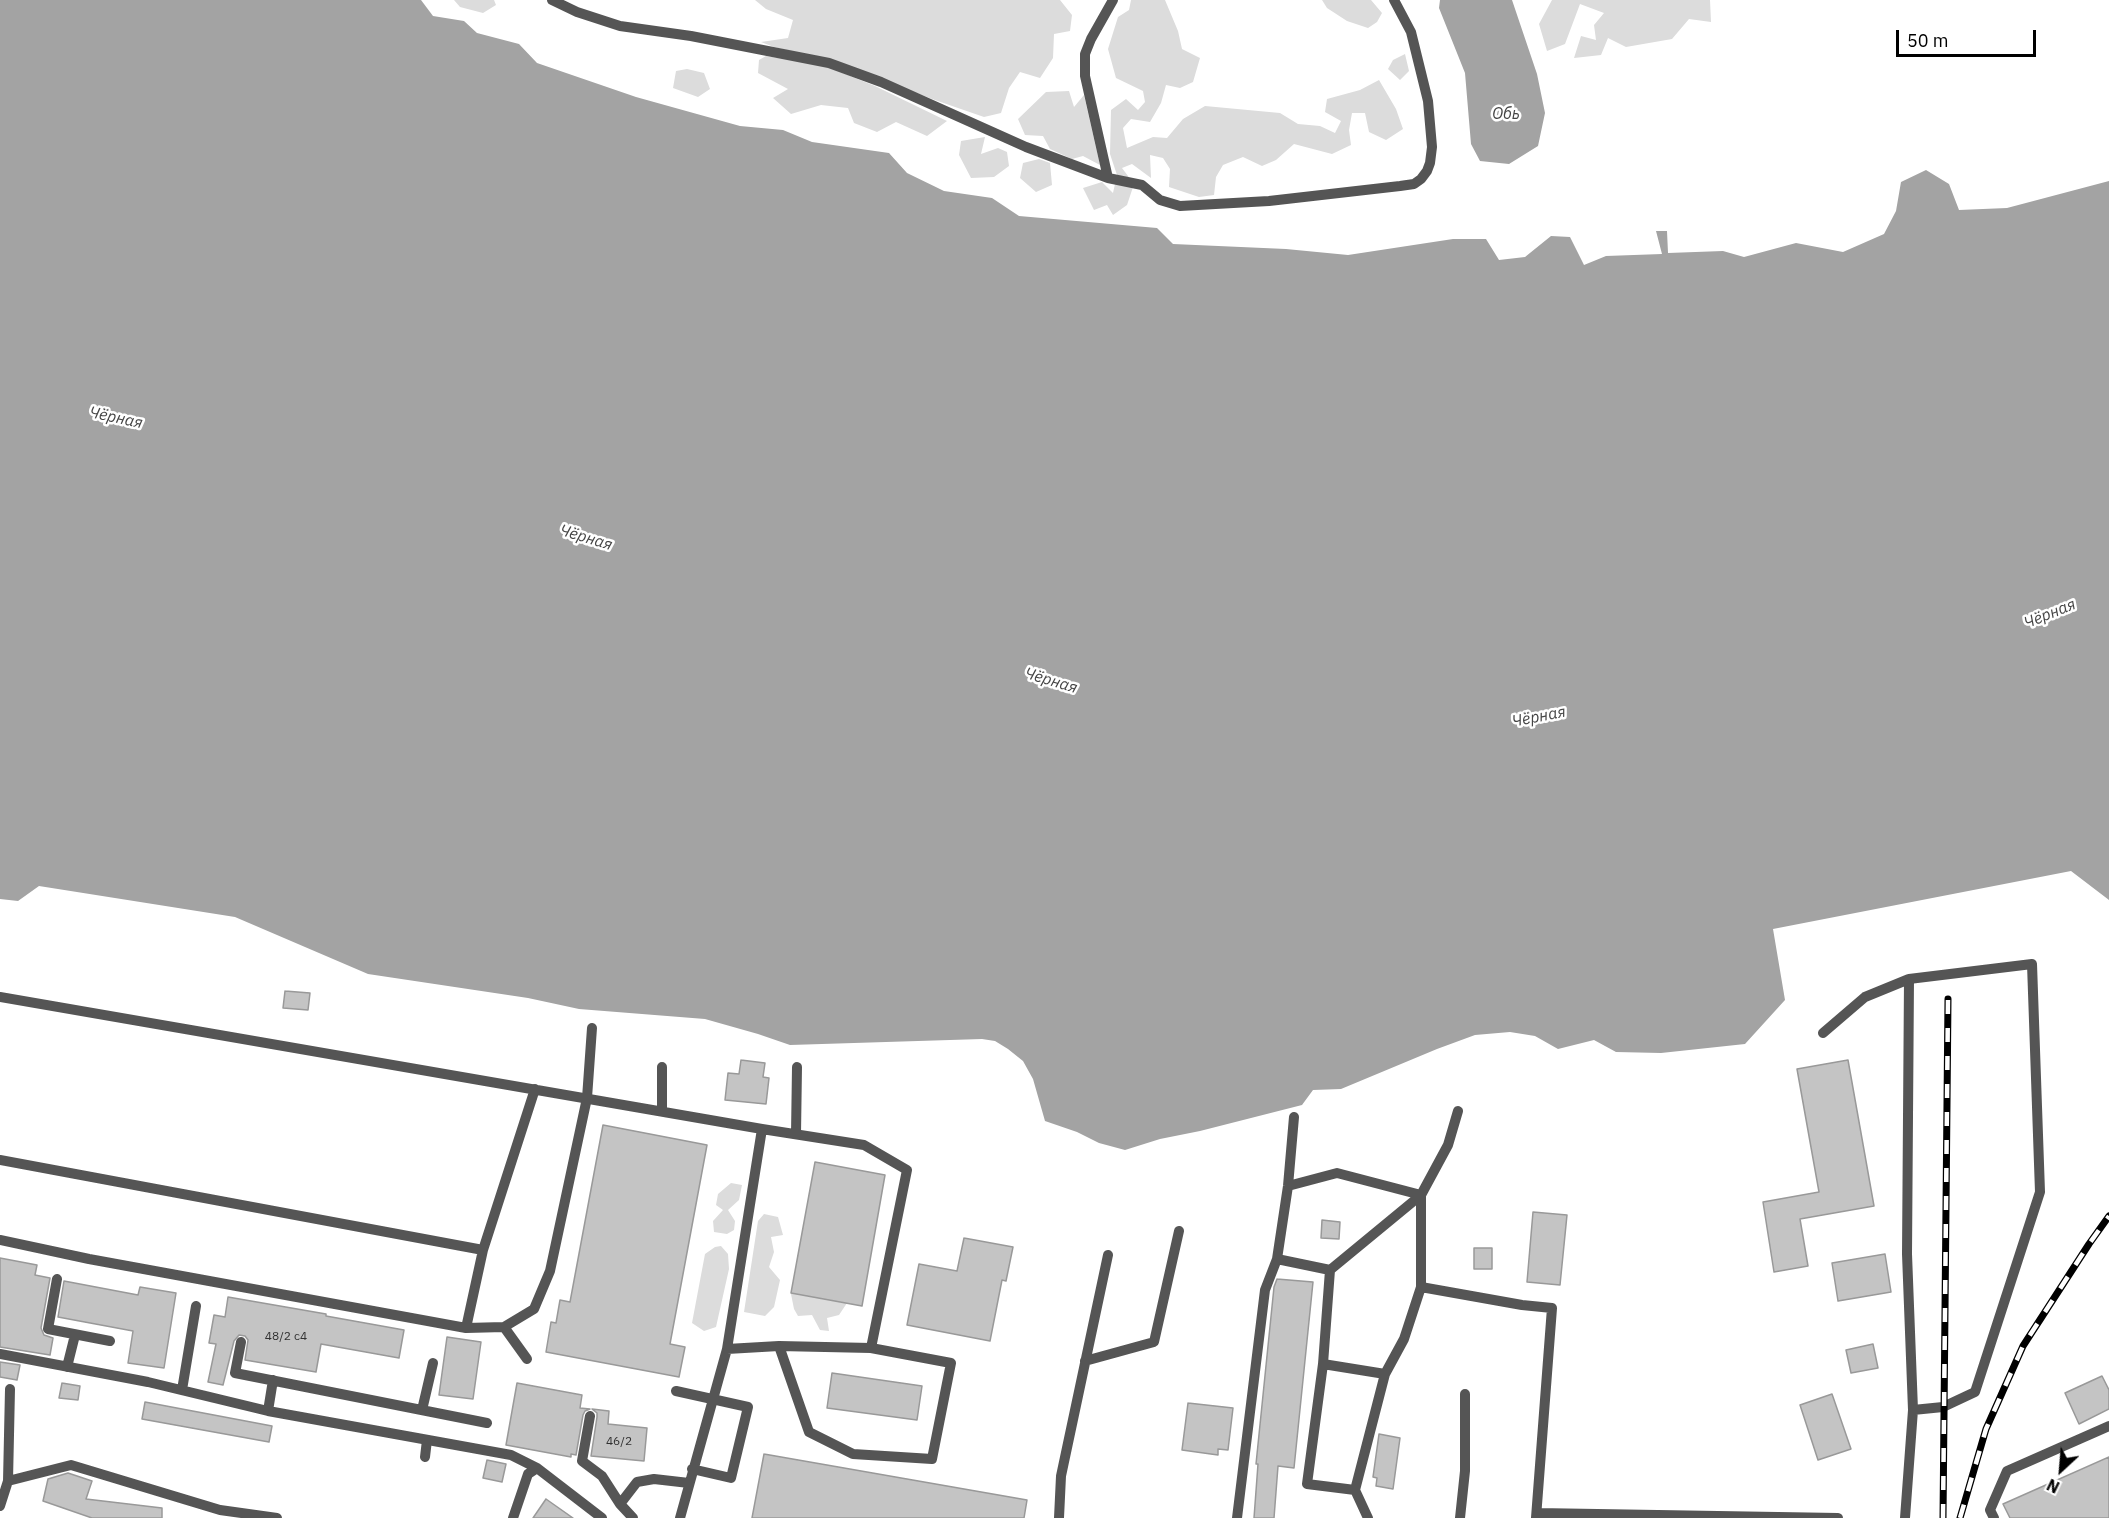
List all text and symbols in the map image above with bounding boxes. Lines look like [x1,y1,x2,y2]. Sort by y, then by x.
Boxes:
scale bar [1899,18,2038,56]
text: 50 m [1907,29,1949,52]
water label: Обь [1492,104,1520,124]
water label: Чёрная [88,403,144,433]
water label: Чёрная [557,521,615,555]
water label: Чёрная [2021,595,2079,633]
water label: Чёрная [1022,664,1080,698]
water label: Чёрная [1511,702,1567,732]
house number: 48/2 с4 [265,1330,307,1344]
house number: 46/2 [606,1435,632,1449]
north arrow [2031,1440,2091,1500]
text: N [2044,1475,2063,1498]

